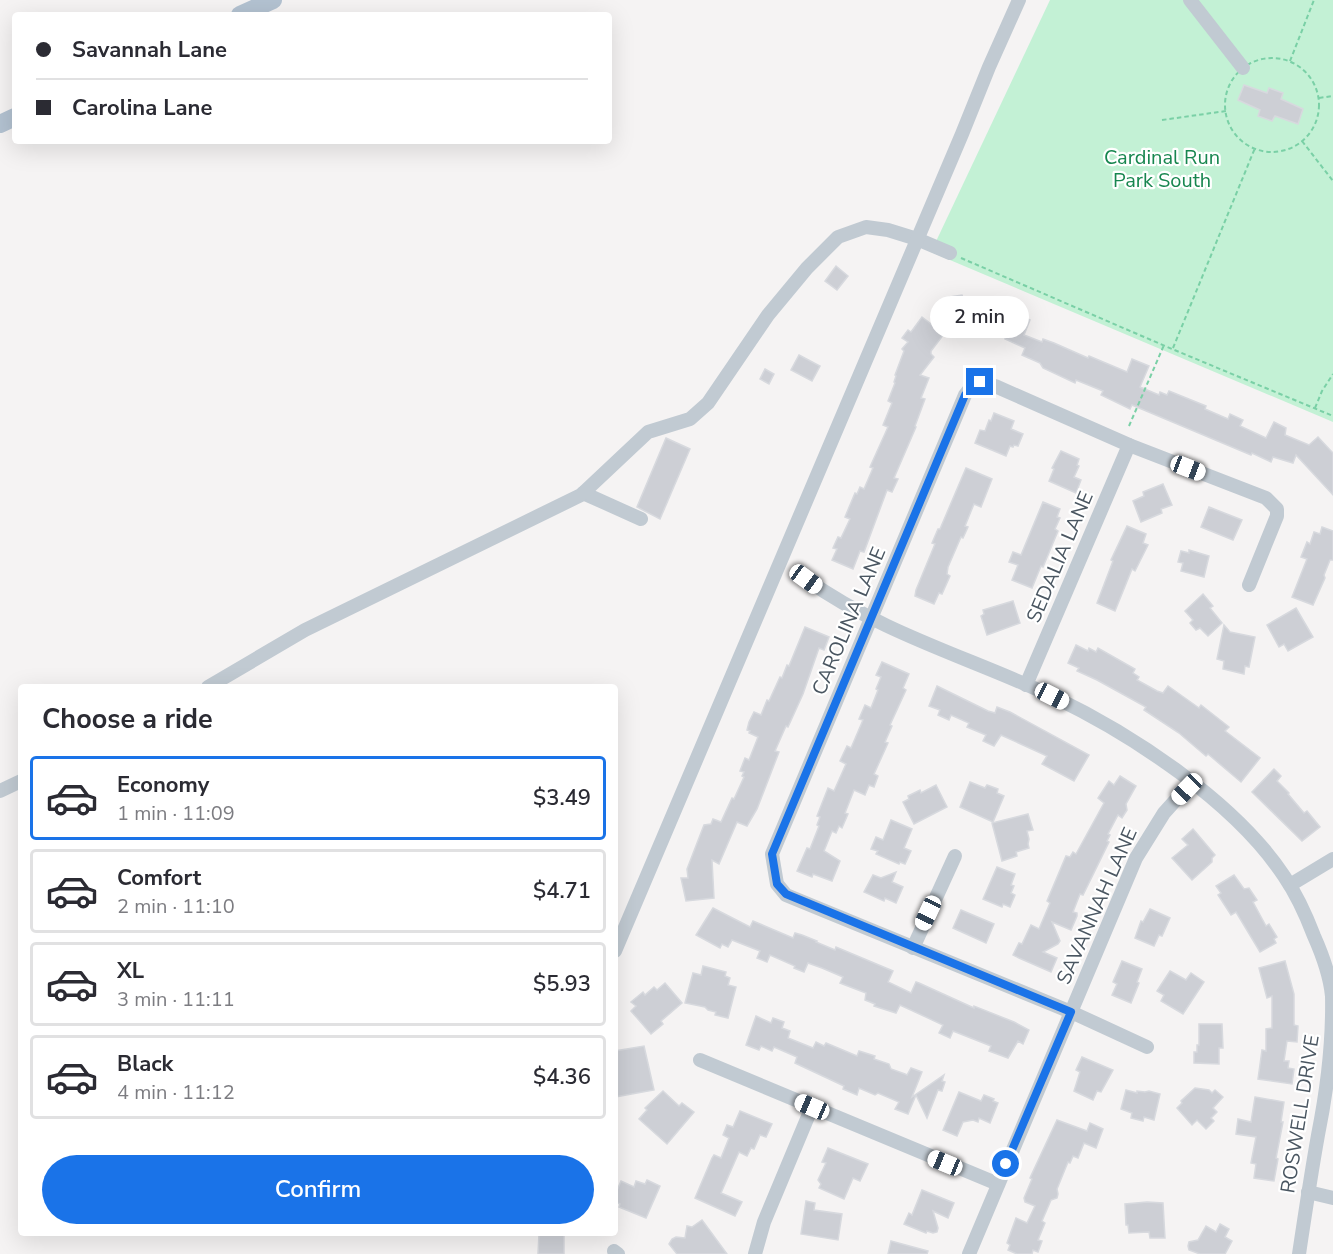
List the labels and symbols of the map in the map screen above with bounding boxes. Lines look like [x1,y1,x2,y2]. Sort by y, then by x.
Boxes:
park label: Cardinal Run Park South [1104,144,1220,194]
callout: 2 min [930,295,1030,337]
route end [966,368,993,395]
car [1168,453,1208,483]
street label: SEDALIA LANE [1020,487,1100,627]
street label: CAROLINA LANE [806,543,892,699]
car [786,561,826,597]
car [1032,680,1072,712]
car [1168,770,1206,808]
street label: SAVANNAH LANE [1050,823,1144,989]
car [912,893,944,933]
street label: ROSWELL DRIVE [1274,1033,1326,1195]
car [792,1092,832,1122]
car [925,1148,965,1178]
route start [992,1150,1019,1177]

